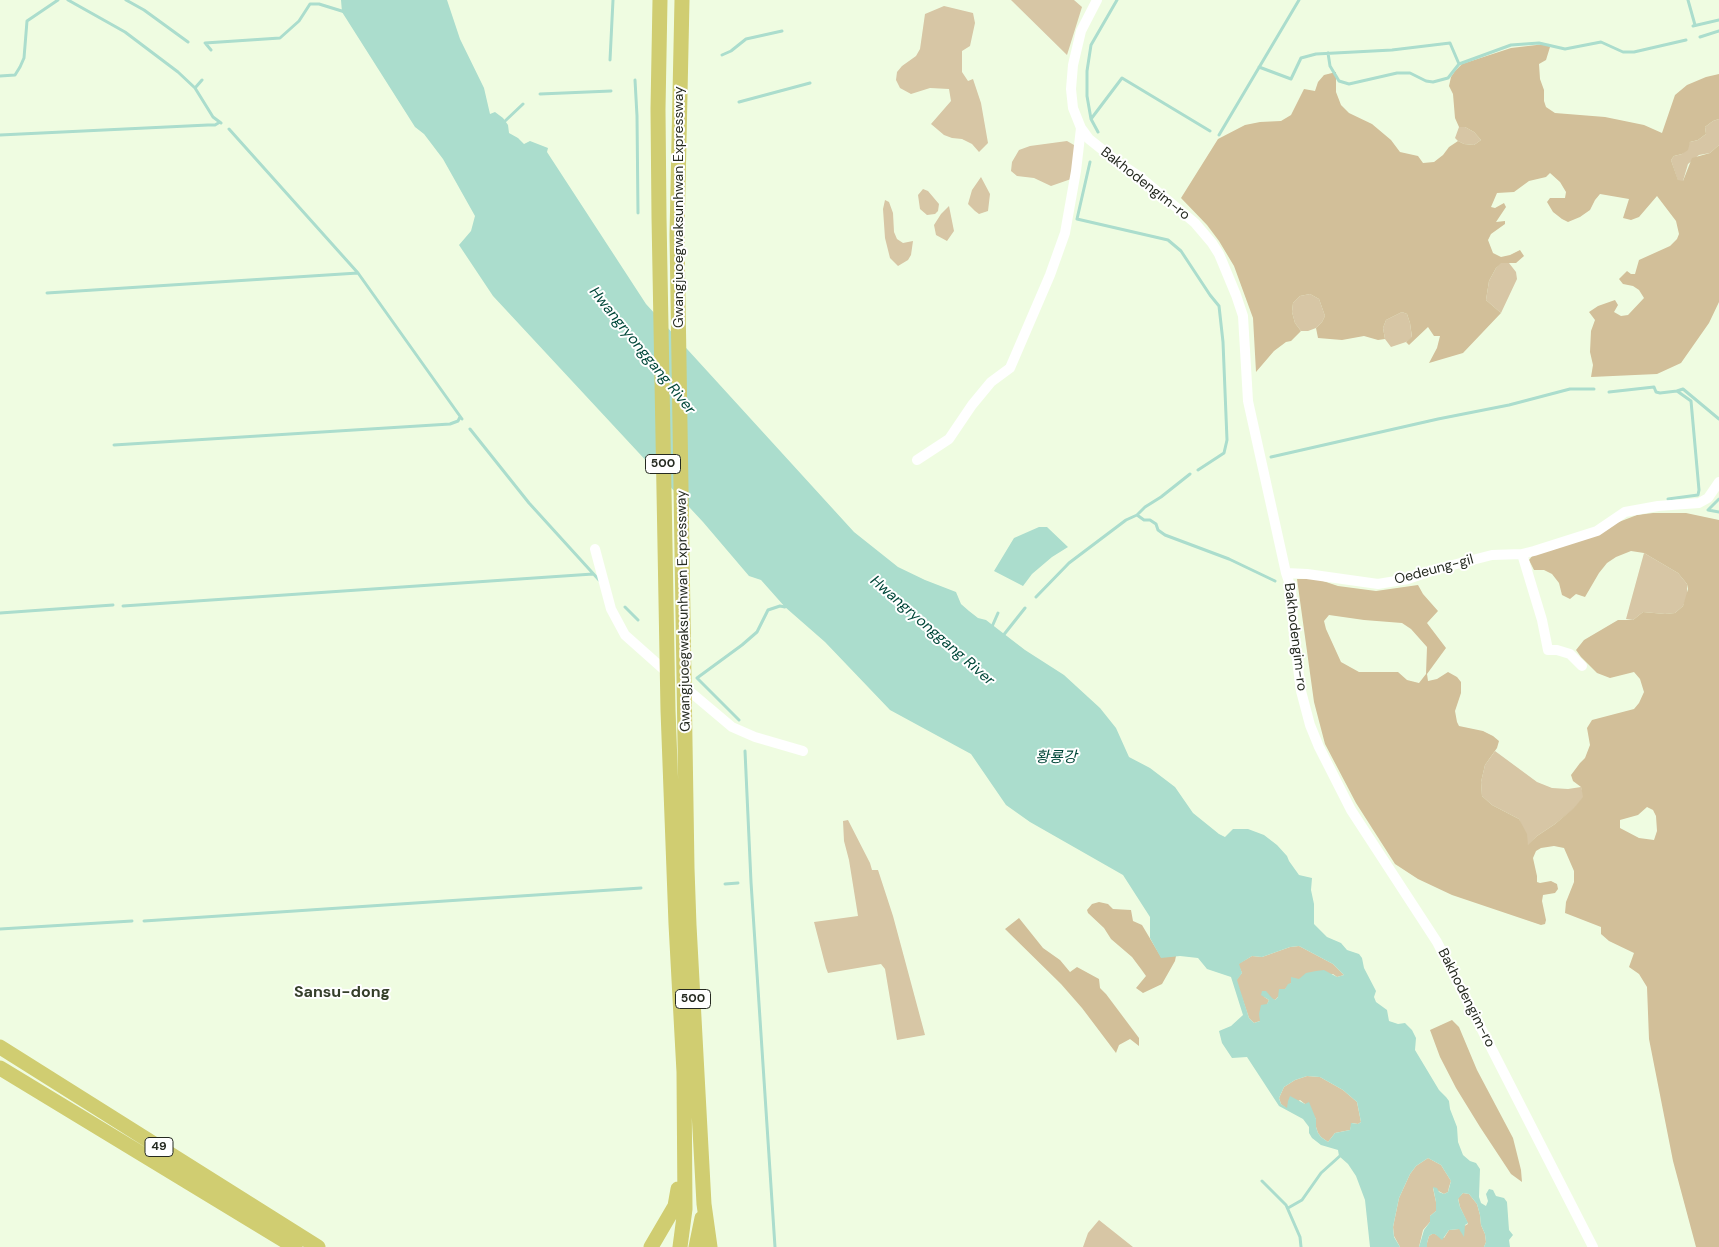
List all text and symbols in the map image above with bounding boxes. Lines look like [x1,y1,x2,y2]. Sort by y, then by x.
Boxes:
street label: Gwangjuoegwaksunhwan Expressway [671,86,687,328]
street label: Bakhodengim-ro [1097,144,1193,224]
water label: Hwangryonggang River [585,284,699,418]
road number: 500 [646,454,680,474]
street label: Gwangjuoegwaksunhwan Expressway [673,490,695,732]
street label: Oedeung-gil [1393,551,1475,589]
water label: Hwangryonggang River [866,572,998,690]
street label: Bakhodengim-ro [1280,582,1310,692]
water label: 황룡강 [1035,749,1077,767]
street label: Bakhodengim-ro [1434,946,1498,1050]
district label: Sansu-dong [294,983,390,1003]
road number: 500 [676,990,710,1009]
road number: 49 [145,1138,173,1156]

